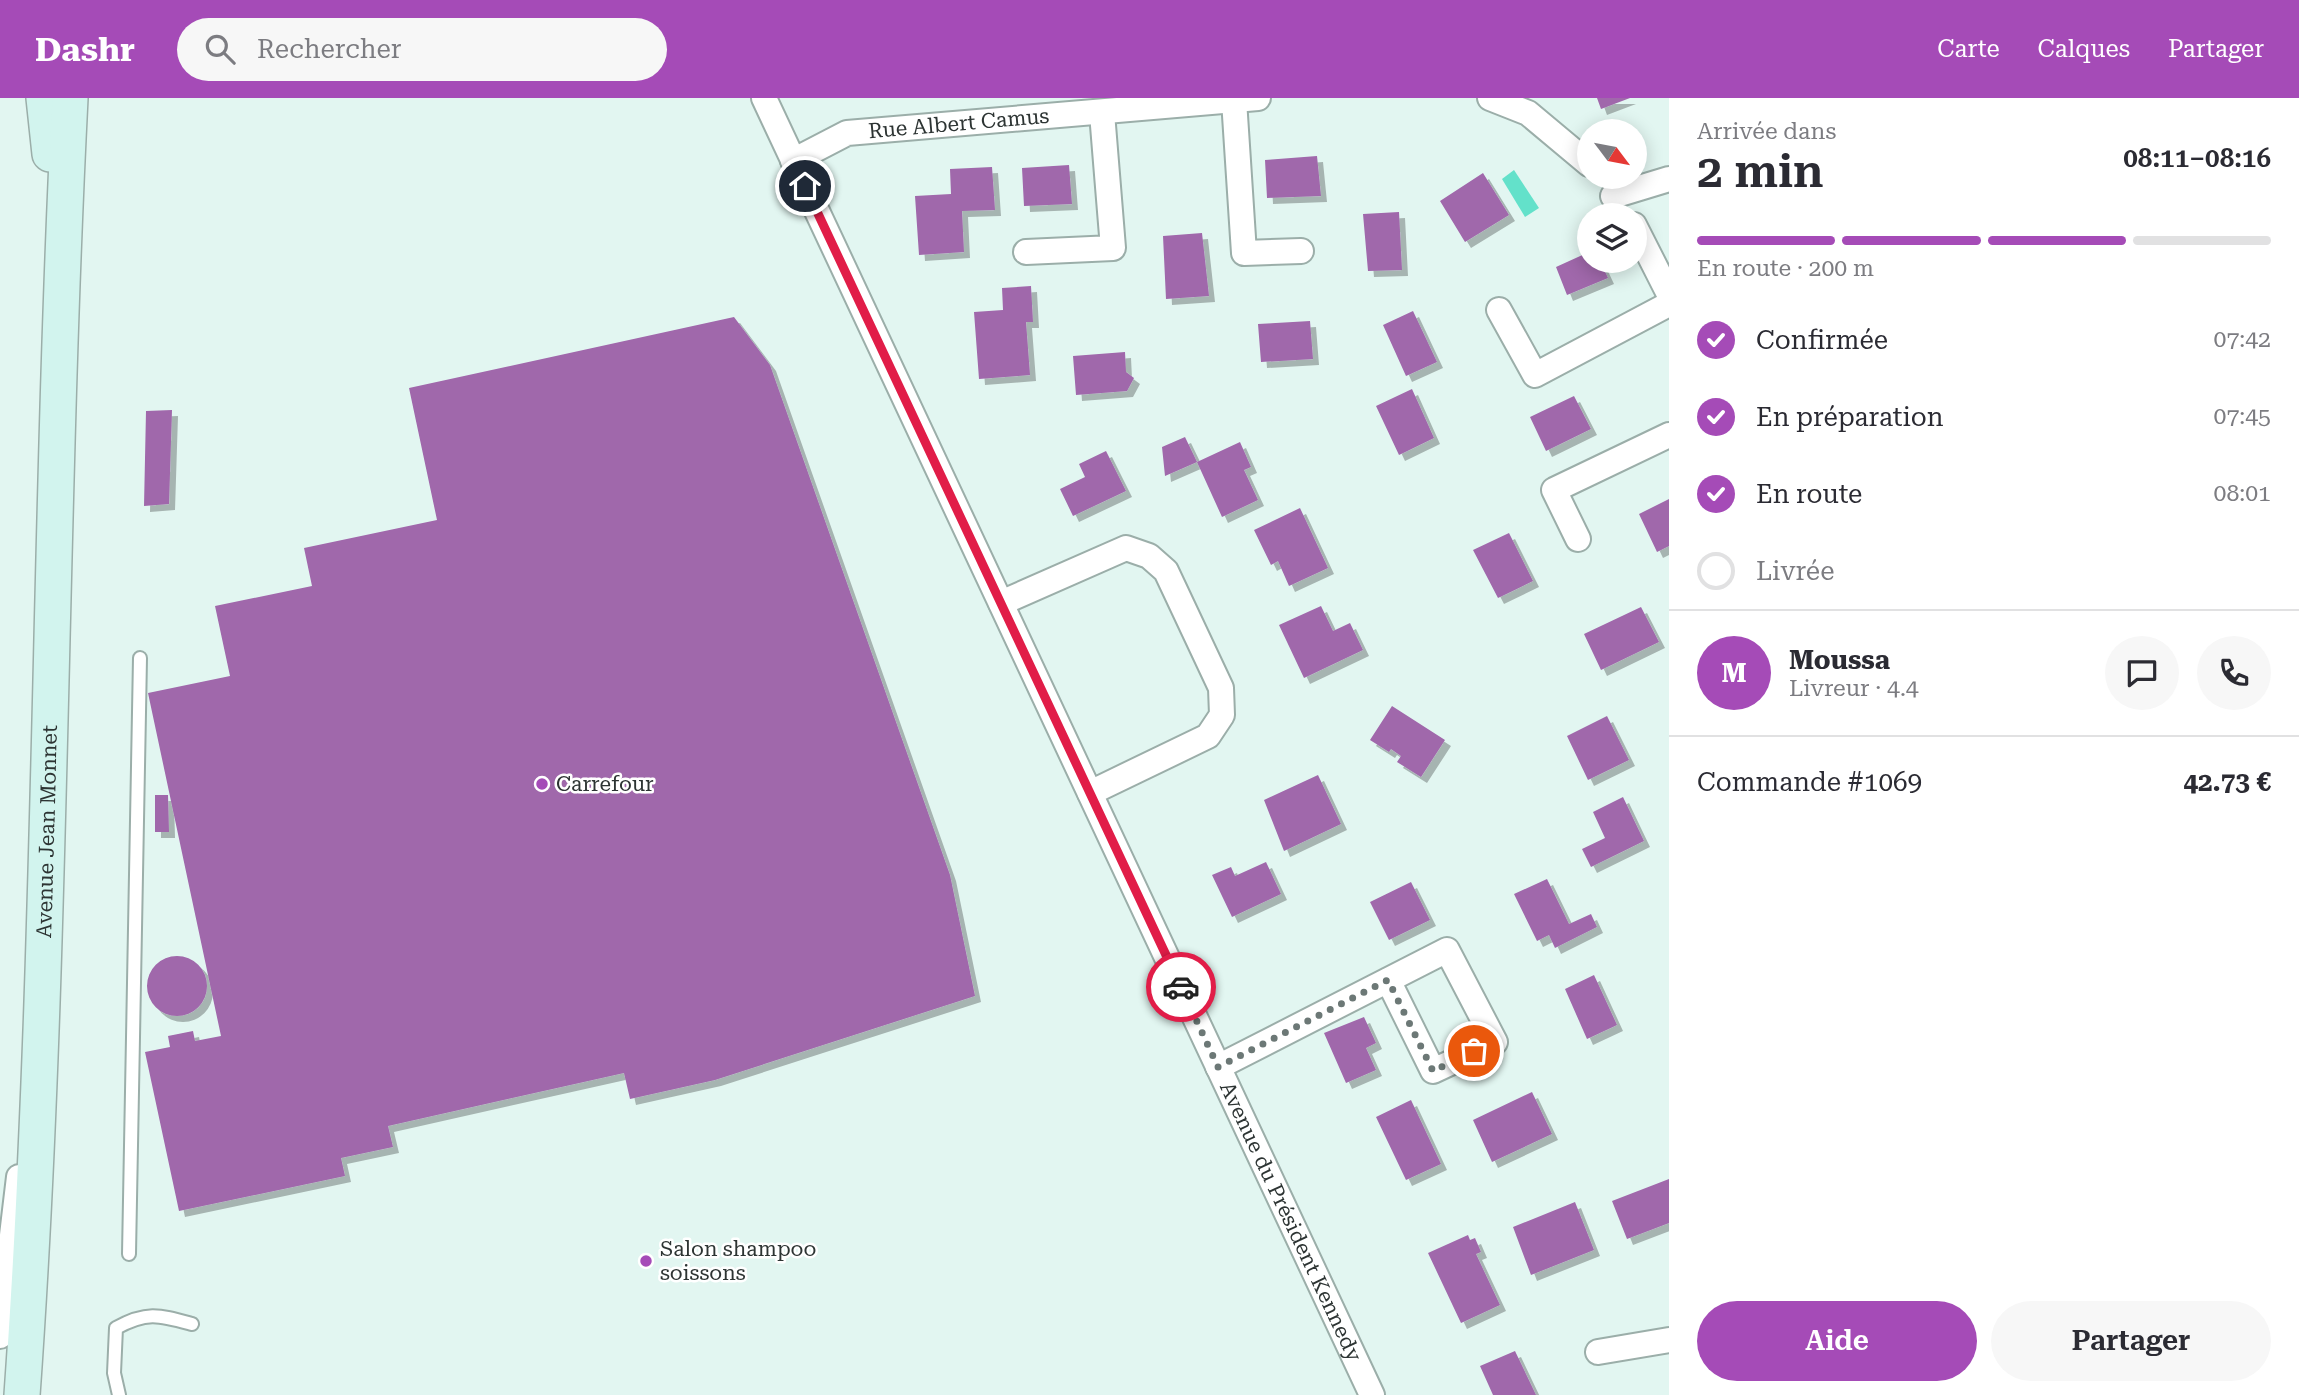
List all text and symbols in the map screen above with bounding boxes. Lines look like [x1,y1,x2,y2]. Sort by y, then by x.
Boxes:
search box [177,18,667,81]
text: Dashr [35,30,135,69]
icon: search [201,30,239,68]
text: Rechercher [257,34,401,64]
text: Carte [1937,35,2000,63]
text: Calques [2038,35,2130,63]
text: Partager [2168,35,2264,63]
street label: Rue Albert Camus [867,104,1050,143]
text: Arrivée dans [1697,118,1836,145]
north arrow [1577,119,1647,189]
map controls [1577,119,1647,273]
text: 08:11–08:16 [2123,143,2271,173]
text: 2 min [1697,144,1824,198]
pin [775,156,835,216]
icon: home [786,167,824,205]
button: layers [1577,203,1647,273]
text: En route · 200 m [1697,255,1874,282]
icon: check [1697,321,1735,359]
text: Confirmée [1756,325,1888,355]
text: 07:42 [2214,326,2271,353]
icon: check [1697,398,1735,436]
text: En préparation [1756,402,1944,432]
text: 07:45 [2214,403,2271,430]
icon: check [1697,475,1735,513]
text: En route [1756,479,1862,509]
text: 08:01 [2214,480,2271,507]
text: Livrée [1756,556,1835,586]
button: chat [2105,636,2179,710]
button: phone [2197,636,2271,710]
text: Moussa [1789,645,1890,675]
text: M [1721,658,1747,688]
text: Livreur · 4.4 [1789,675,1919,702]
street label: Avenue Jean Monnet [32,725,62,938]
text: Commande #1069 [1697,767,1922,797]
text: 42.73 € [2183,767,2271,797]
place label: Carrefour [556,772,654,796]
marker: Carrefour [534,776,550,792]
courier [1146,952,1216,1022]
icon: car [1162,968,1200,1006]
pin [1444,1021,1504,1081]
icon: bag [1455,1032,1493,1070]
street label: Avenue du Président Kennedy [1215,1078,1367,1366]
place label: Salon shampoo soissons [660,1237,816,1285]
marker: Salon shampoo soissons [638,1253,654,1269]
button: Aide [1697,1301,1977,1381]
button: Partager [1991,1301,2271,1381]

